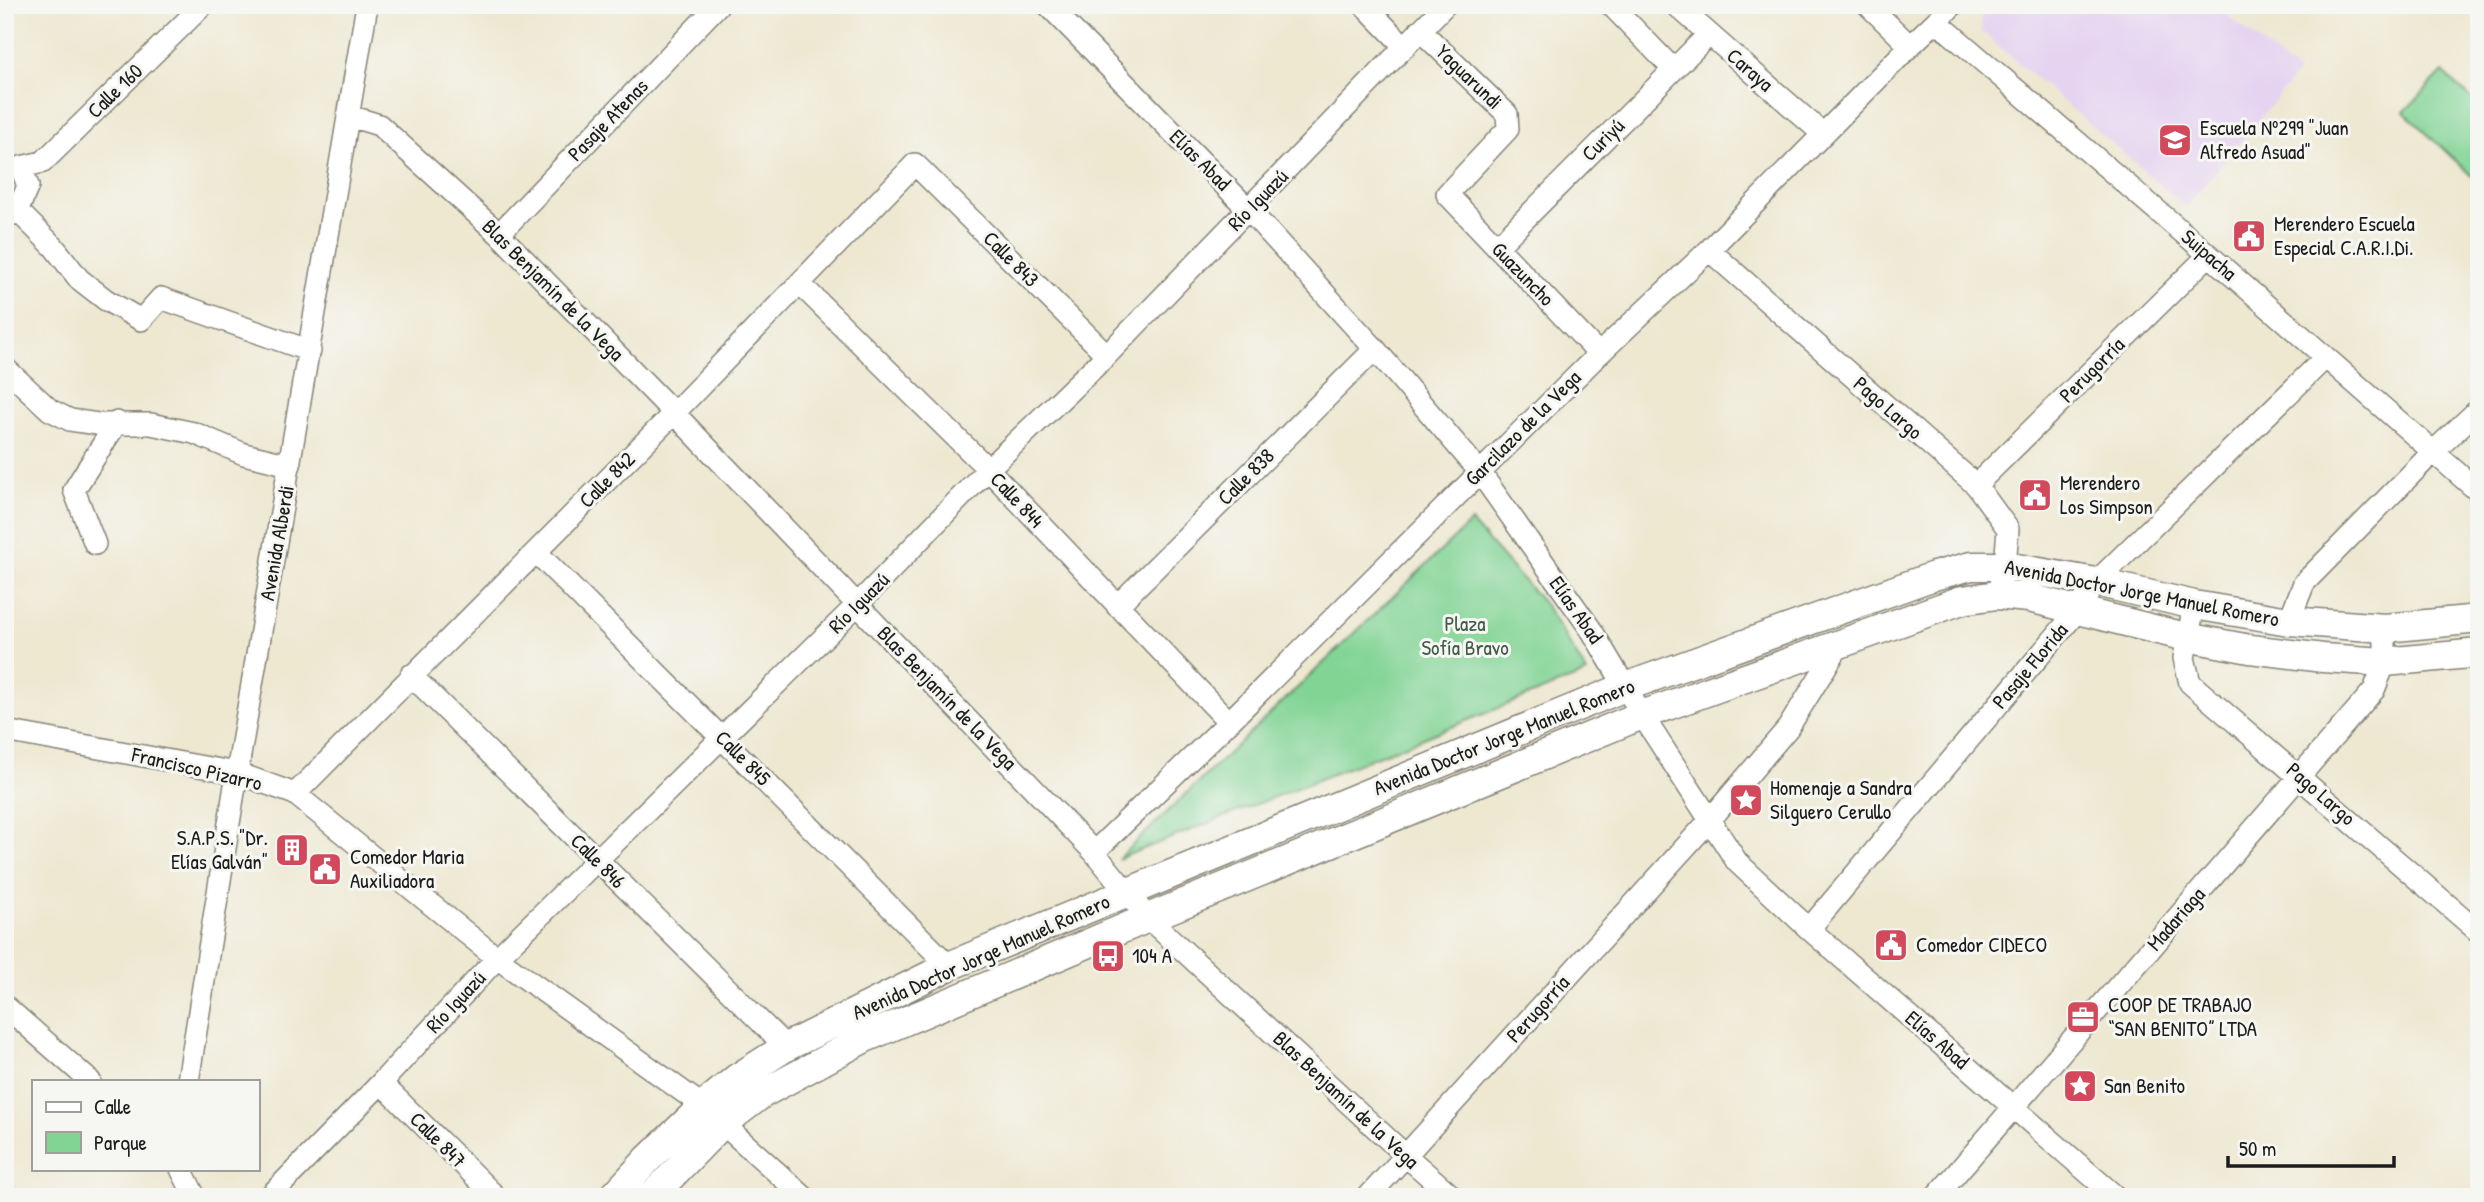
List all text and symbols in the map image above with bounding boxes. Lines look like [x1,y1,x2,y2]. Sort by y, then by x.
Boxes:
street label: Yaguarundi [1430,38,1509,116]
street label: Caraya [1721,41,1780,98]
street label: Calle 160 [80,57,149,124]
street label: Pasaje Atenas [561,72,654,167]
street label: Curiyú [1575,111,1631,168]
place label: Escuela Nº299 "Juan Alfredo Asuad" [2200,113,2349,166]
school or university icon: Escuela Nº299 "Juan Alfredo Asuad" [2156,121,2194,159]
street label: Elías Abad [1163,123,1237,197]
street label: Río Iguazú [1221,162,1295,237]
place label: Merendero Escuela Especial C.A.R.I.Di. [2274,209,2415,262]
street label: Blas Benjamín de la Vega [476,212,631,367]
public building icon: Merendero Escuela Especial C.A.R.I.Di. [2230,217,2268,255]
street label: Suipacha [2175,222,2243,287]
street label: Calle 843 [977,224,1046,293]
street label: Guazuncho [1485,235,1561,312]
street label: Perugorría [2052,330,2131,409]
street label: Garcilazo de la Vega [1458,363,1587,492]
street label: Pago Largo [1848,369,1929,446]
street label: Calle 838 [1211,442,1280,511]
street label: Calle 842 [572,445,641,514]
street label: Calle 844 [984,465,1051,534]
place label: Merendero Los Simpson [2060,468,2153,521]
public building icon: Merendero Los Simpson [2016,476,2054,514]
street label: Avenida Alberdi [252,483,301,603]
street label: Avenida Doctor Jorge Manuel Romero [2002,552,2282,633]
street label: Río Iguazú [822,565,896,640]
street label: Elías Abad [1543,570,1610,649]
park label: Plaza Sofía Bravo [1421,609,1509,662]
street label: Pasaje Florida [1985,617,2074,715]
street label: Blas Benjamín de la Vega [871,619,1024,776]
street label: Avenida Doctor Jorge Manuel Romero [1369,671,1639,802]
street label: Calle 845 [709,723,778,792]
street label: Francisco Pizarro [128,739,265,798]
street label: Pago Largo [2281,755,2362,832]
place label: Homenaje a Sandra Silguero Cerullo [1770,773,1912,826]
place icon: Homenaje a Sandra Silguero Cerullo [1727,781,1765,819]
place label: S.A.P.S. "Dr. Elías Galván" [171,823,268,876]
street label: Calle 846 [564,827,632,895]
building icon: S.A.P.S. "Dr. Elías Galván" [273,831,311,869]
place label: Comedor Maria Auxiliadora [350,842,464,895]
public building icon: Comedor Maria Auxiliadora [306,850,344,888]
street label: Madariaga [2140,881,2211,957]
street label: Avenida Doctor Jorge Manuel Romero [847,887,1114,1027]
public building icon: Comedor CIDECO [1872,926,1910,964]
place label: Comedor CIDECO [1916,930,2047,959]
bus stop icon: 104 A [1089,937,1127,975]
place label: 104 A [1132,941,1172,970]
street label: Río Iguazú [419,964,493,1039]
street label: Perugorría [1499,969,1576,1049]
place label: COOP DE TRABAJO “SAN BENITO” LTDA [2108,990,2257,1043]
office icon: COOP DE TRABAJO “SAN BENITO” LTDA [2064,998,2102,1036]
street label: Elías Abad [1899,1004,1976,1076]
street label: Blas Benjamín de la Vega [1267,1024,1426,1175]
place icon: San Benito [2061,1067,2099,1105]
place label: San Benito [2104,1071,2185,1100]
legend [32,1080,259,1170]
text: Calle [94,1092,131,1121]
street label: Calle 847 [404,1105,473,1174]
scale bar [2228,1125,2395,1169]
text: Parque [94,1128,147,1157]
text: 50 m [2239,1134,2276,1163]

